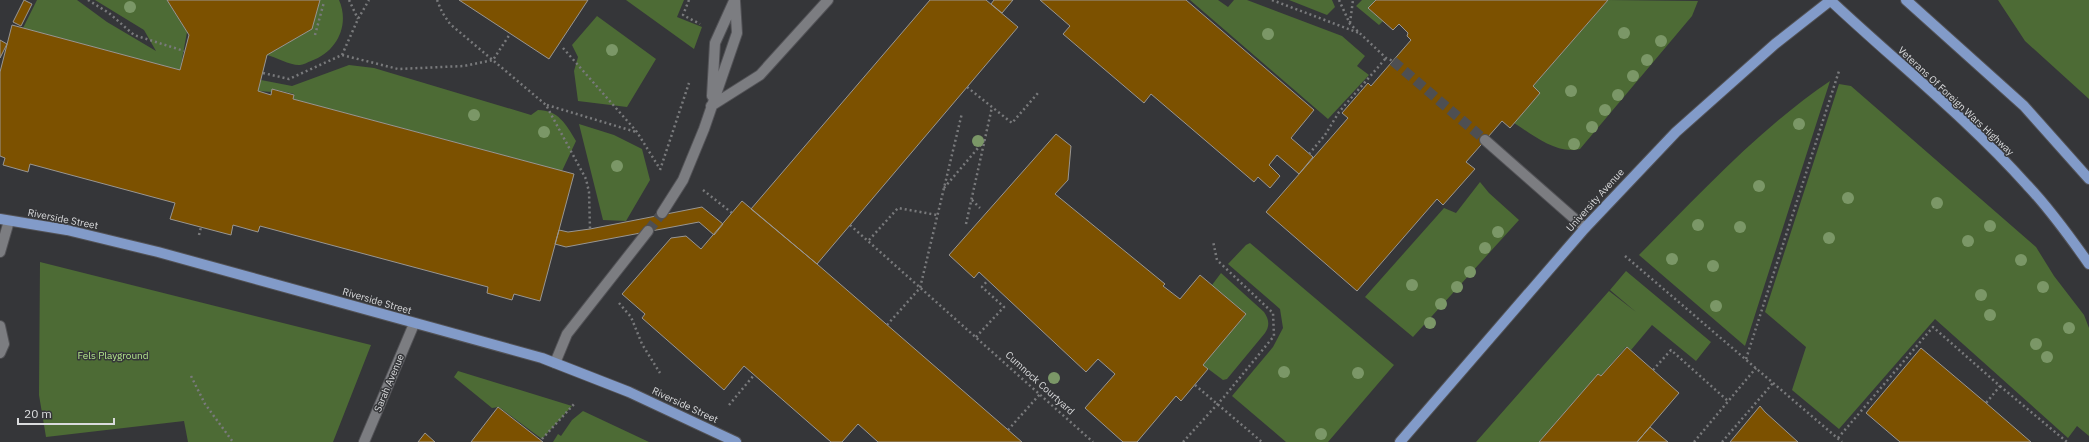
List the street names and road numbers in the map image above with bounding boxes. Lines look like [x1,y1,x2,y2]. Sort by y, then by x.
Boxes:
street label: Veterans Of Foreign Wars Highway [1895,44,2017,158]
street label: University Avenue [1563,165,1627,234]
street label: Riverside Street [27,206,100,232]
street label: Riverside Street [341,285,414,317]
street label: Cumnock Courtyard [1003,348,1077,418]
street label: Sarah Avenue [371,352,407,414]
street label: Riverside Street [650,384,721,426]

